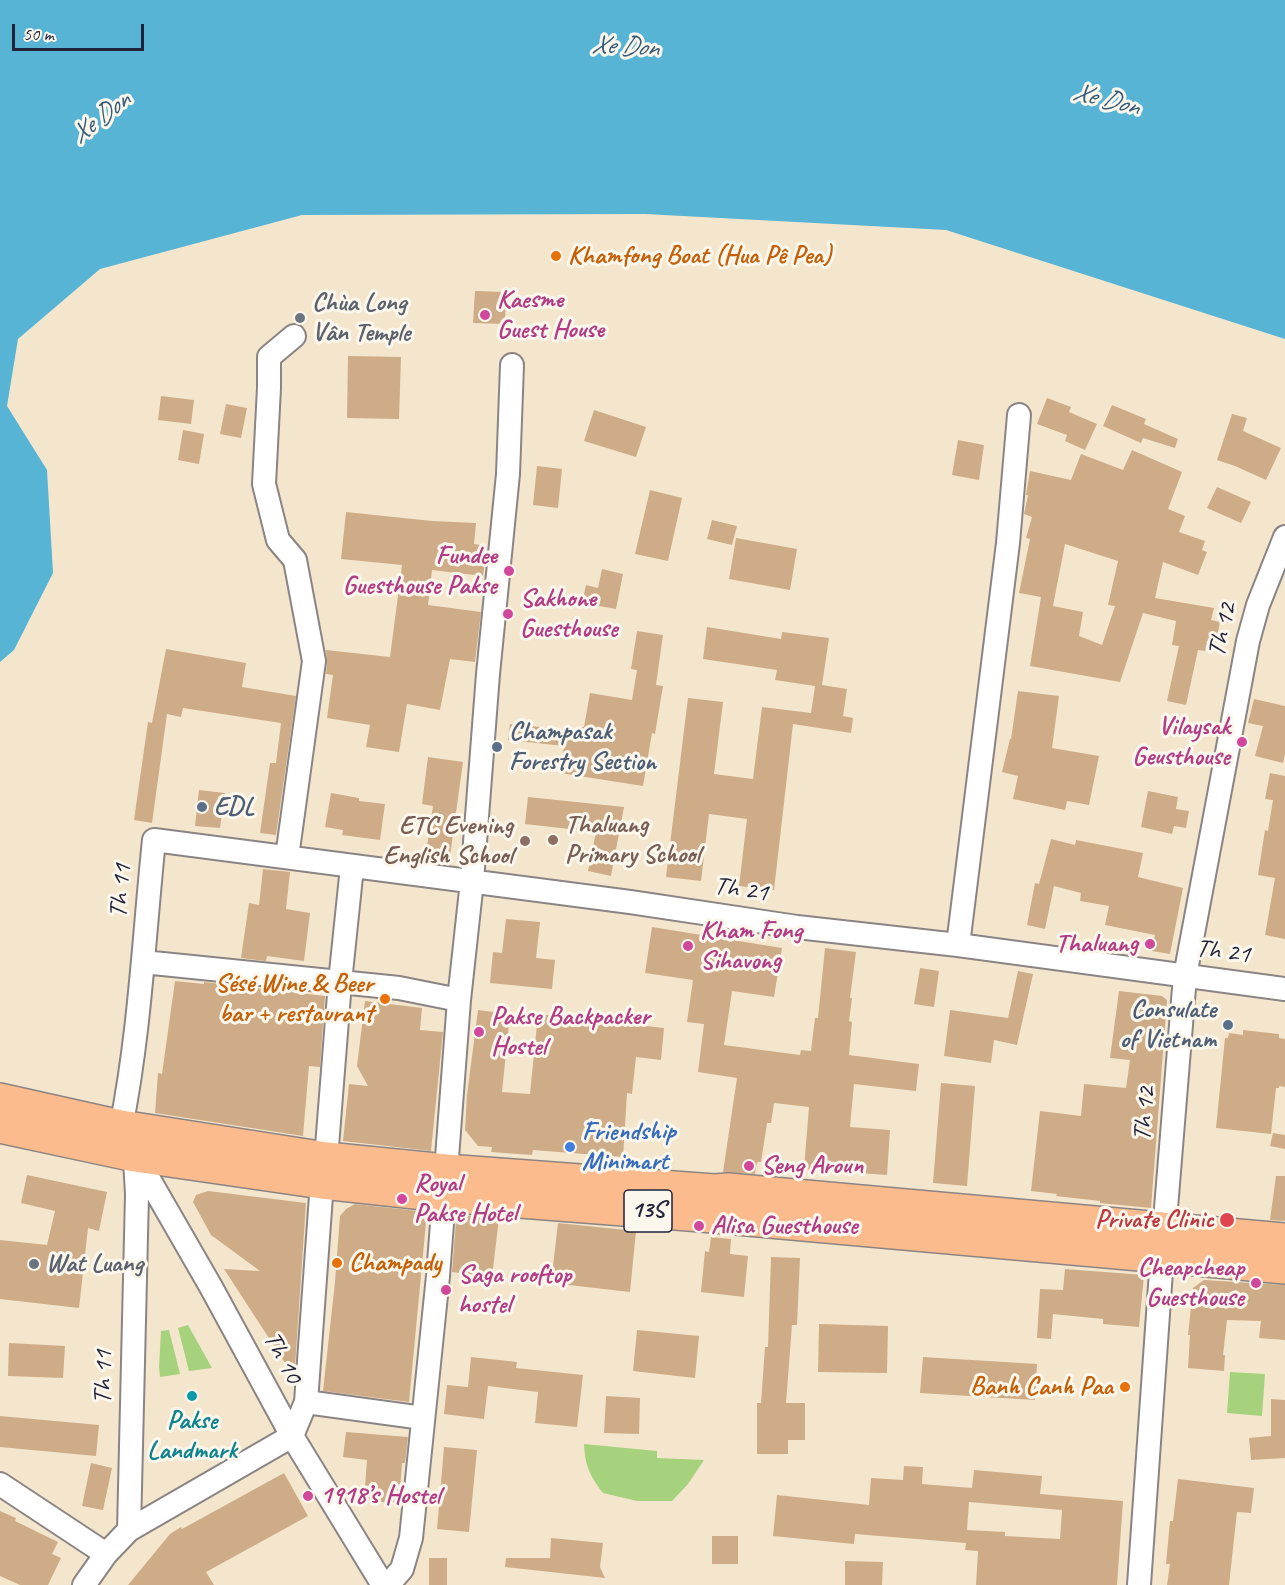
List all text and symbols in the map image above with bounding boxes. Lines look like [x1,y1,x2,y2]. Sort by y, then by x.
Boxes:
scale bar [15,12,147,50]
text: 50 m [23,23,54,45]
water label: Xe Don [591,29,659,65]
water label: Xe Don [1070,76,1142,124]
water label: Xe Don [65,85,137,151]
place label: Khamfong Boat (Hua Pê Pea) [568,240,831,272]
marker: Khamfong Boat (Hua Pê Pea) [549,249,563,263]
place label: Kaesme Guest House [497,284,604,346]
place label: Chùa Long Vân Temple [312,287,411,348]
marker: Kaesme Guest House [478,308,492,322]
marker: Chùa Long Vân Temple [293,311,307,325]
place label: Fundee Guesthouse Pakse [343,540,497,602]
marker: Fundee Guesthouse Pakse [502,564,516,578]
place label: Sakhone Guesthouse [520,583,618,644]
street label: Th 12 [1202,600,1244,660]
marker: Sakhone Guesthouse [501,607,515,621]
place label: Vilaysak Geusthouse [1132,711,1230,772]
place label: Champasak Forestry Section [509,716,656,778]
marker: Vilaysak Geusthouse [1235,735,1249,749]
marker: Champasak Forestry Section [490,740,504,754]
place label: EDL [214,791,254,823]
marker: EDL [195,800,209,814]
place label: Thaluang Primary School [565,809,700,870]
place label: ETC Evening English School [383,810,513,872]
marker: Thaluang Primary School [546,833,560,847]
marker: ETC Evening English School [518,834,532,848]
street label: Th 11 [103,863,139,919]
street label: Th 21 [712,871,770,909]
place label: Kham Fong Sihavong [700,915,802,976]
place label: Thaluang [1055,928,1138,960]
street label: Th 21 [1194,933,1252,971]
marker: Thaluang [1143,937,1157,951]
marker: Kham Fong Sihavong [681,939,695,953]
place label: Sésé Wine & Beer bar + restaurant [215,968,373,1030]
marker: Sésé Wine & Beer bar + restaurant [378,992,392,1006]
place label: Consulate of Vietnam [1120,994,1216,1056]
place label: Pakse Backpacker Hostel [491,1001,650,1062]
marker: Consulate of Vietnam [1221,1018,1235,1032]
marker: Pakse Backpacker Hostel [472,1025,486,1039]
street label: Th 12 [1127,1086,1163,1142]
place label: Friendship Minimart [582,1116,676,1178]
marker: Friendship Minimart [563,1140,577,1154]
place label: Seng Aroun [761,1150,863,1182]
marker: Seng Aroun [742,1159,756,1173]
place label: Royal Pakse Hotel [414,1168,517,1230]
road number: 13S [624,1190,672,1232]
marker: Royal Pakse Hotel [395,1192,409,1206]
place label: Private Clinic [1095,1204,1214,1236]
place label: Alisa Guesthouse [711,1210,858,1242]
marker: Private Clinic [1218,1211,1236,1229]
marker: Alisa Guesthouse [692,1219,706,1233]
place label: Champady [349,1247,441,1279]
place label: Wat Luang [46,1248,143,1280]
place label: Cheapcheap Guesthouse [1138,1252,1244,1314]
marker: Champady [330,1256,344,1270]
marker: Wat Luang [27,1257,41,1271]
place label: Saga rooftop hostel [458,1259,571,1320]
marker: Cheapcheap Guesthouse [1249,1276,1263,1290]
marker: Saga rooftop hostel [439,1283,453,1297]
street label: Th 10 [256,1327,308,1389]
street label: Th 11 [88,1350,120,1404]
place label: Banh Canh Paa [970,1371,1113,1403]
marker: Banh Canh Paa [1118,1380,1132,1394]
marker: Pakse Landmark [185,1389,199,1403]
place label: Pakse Landmark [147,1405,237,1466]
place label: 1918’s Hostel [320,1480,440,1512]
marker: 1918’s Hostel [301,1489,315,1503]

